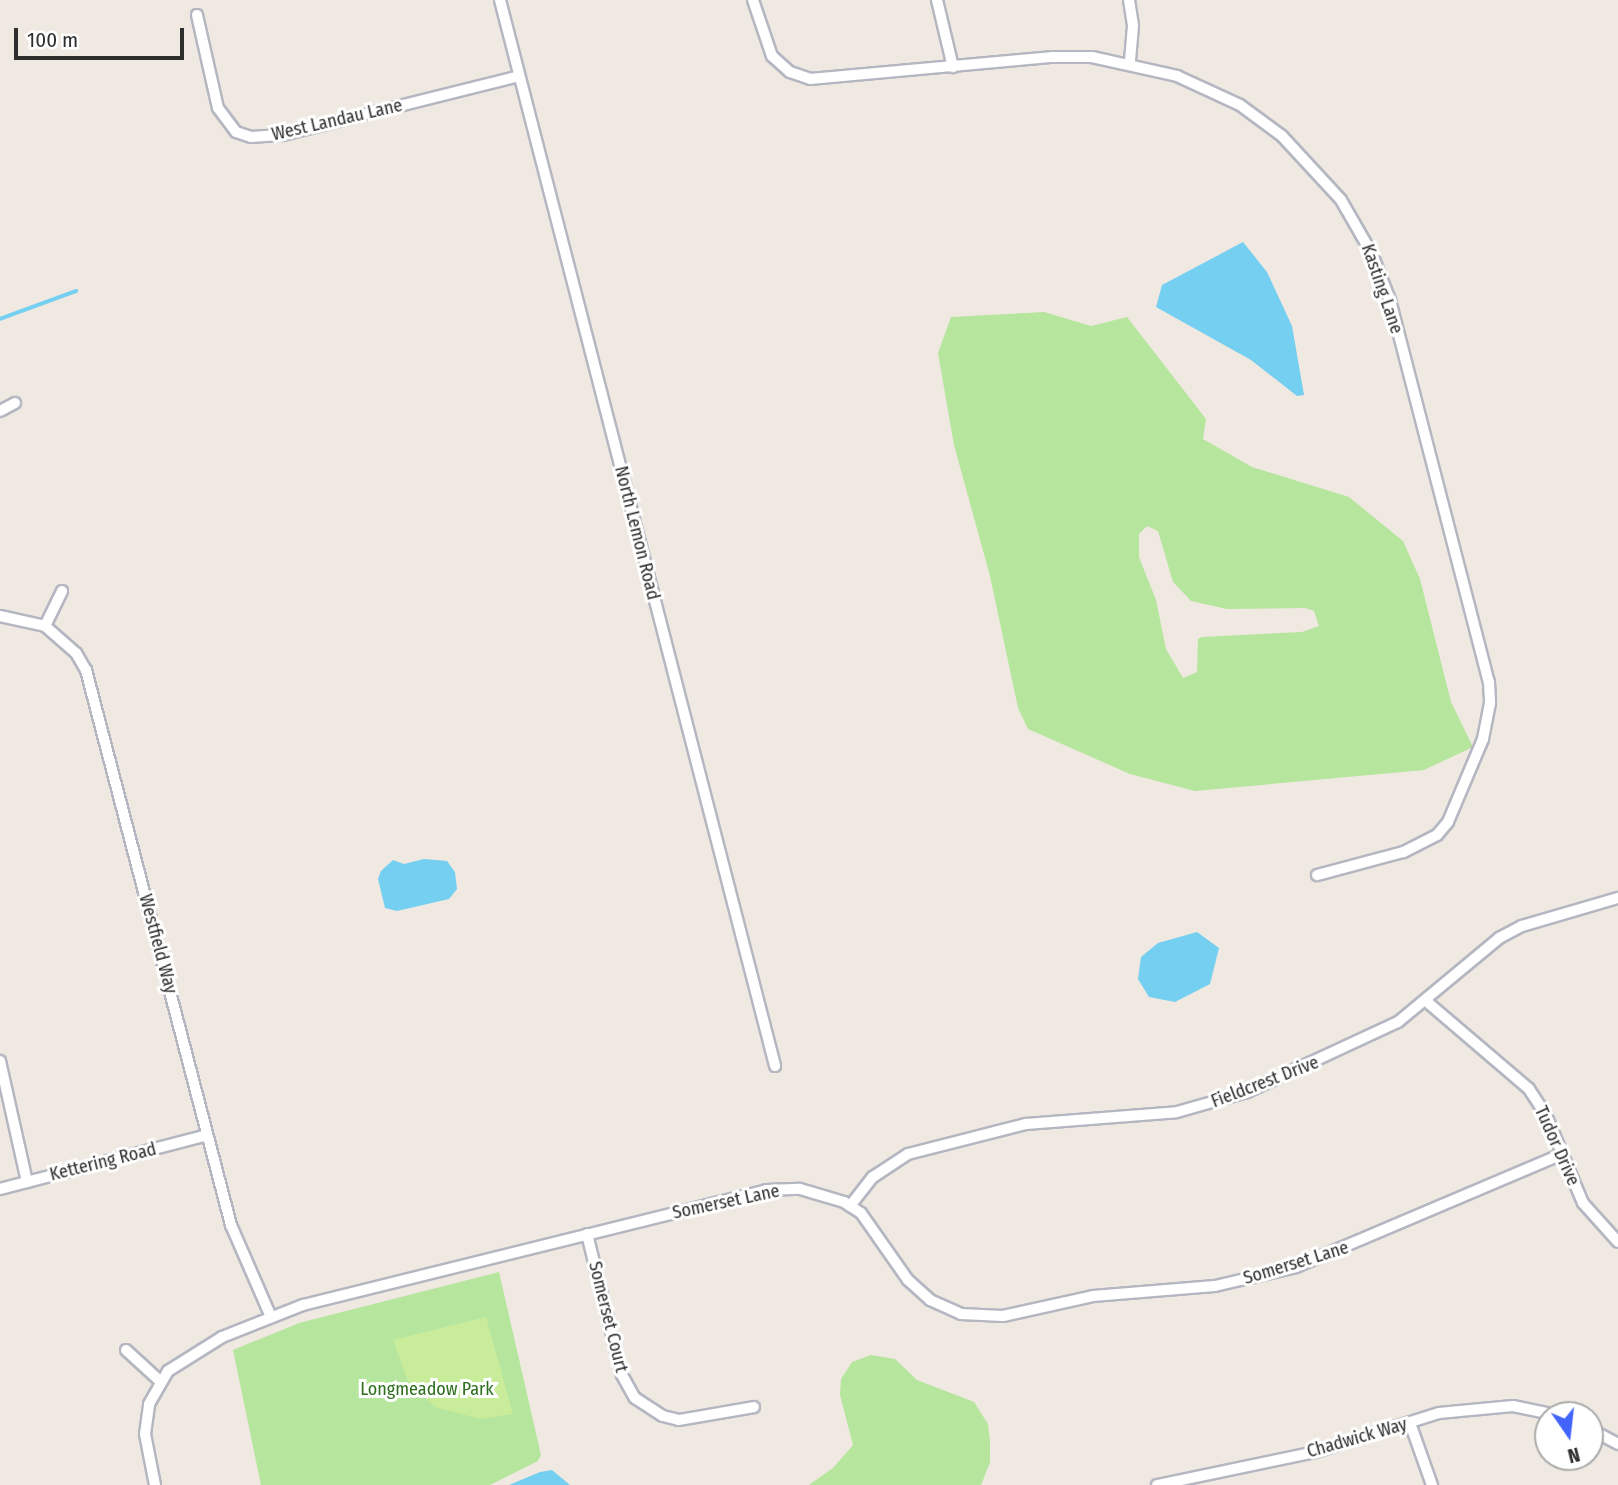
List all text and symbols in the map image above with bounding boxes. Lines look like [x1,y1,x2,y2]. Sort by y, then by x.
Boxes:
scale bar [18,14,187,58]
text: 100 m [27,27,78,53]
street label: West Landau Lane [270,94,404,146]
street label: Kasting Lane [1357,241,1407,337]
street label: North Lemon Road [610,464,664,602]
street label: Westfield Way [134,892,182,996]
street label: Fieldcrest Drive [1208,1052,1322,1112]
street label: Tudor Drive [1530,1103,1584,1189]
street label: Kettering Road [48,1138,158,1186]
street label: Somerset Lane [670,1180,782,1224]
street label: Somerset Lane [1241,1237,1351,1289]
street label: Somerset Court [584,1259,632,1375]
park label: Longmeadow Park [360,1378,494,1400]
north arrow [1534,1401,1604,1471]
street label: Chadwick Way [1304,1413,1410,1463]
text: N [1565,1442,1582,1467]

